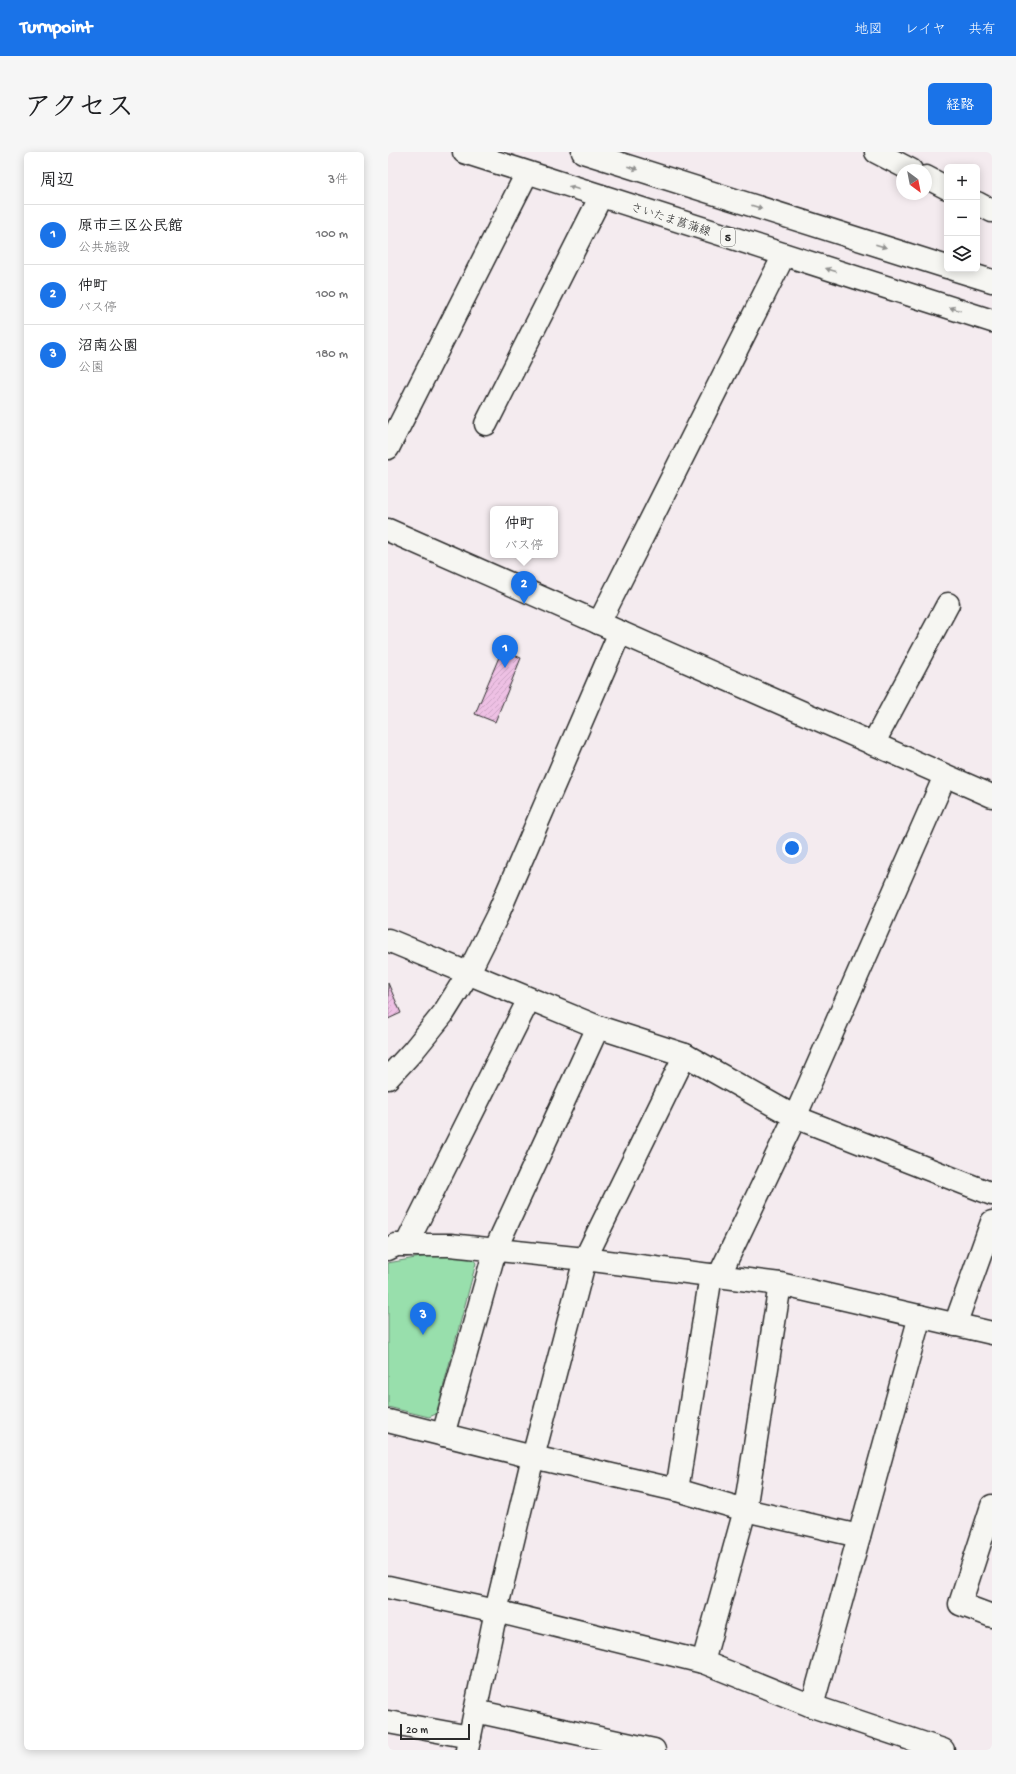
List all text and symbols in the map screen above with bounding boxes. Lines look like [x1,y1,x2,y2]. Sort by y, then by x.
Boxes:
text: Turnpoint [20,17,92,40]
text: 地図 [855,22,883,39]
text: レイヤ [905,22,946,39]
text: 共有 [968,22,996,39]
button: 経路 [928,83,992,125]
text: アクセス [24,93,134,126]
north arrow [896,164,932,200]
map controls [944,164,980,272]
button: + [944,164,980,200]
one-way arrow [628,165,640,171]
text: 周辺 [40,172,74,192]
text: 3件 [328,173,348,188]
one-way arrow [567,185,579,191]
street label: さいたま菖蒲線 [628,200,713,240]
button: − [944,200,980,236]
one-way arrow [752,204,764,210]
text: 原市三区公民館 [78,218,183,236]
text: 1 [50,227,56,242]
text: 100 m [316,227,348,242]
road number: 5 [721,228,735,246]
button: layers [944,236,980,272]
text: 公共施設 [78,241,130,256]
one-way arrow [875,243,887,249]
one-way arrow [825,266,837,272]
text: 仲町 [78,278,108,296]
text: 2 [50,287,56,302]
text: 100 m [316,287,348,302]
text: バス停 [78,301,117,316]
one-way arrow [949,306,961,312]
text: 沼南公園 [78,338,138,356]
text: 3 [50,347,56,362]
text: 180 m [316,347,348,362]
text: 公園 [78,361,104,376]
popup [490,506,558,558]
text: 仲町 [504,516,535,534]
text: バス停 [504,539,544,554]
pin: 2 [511,571,537,604]
pin: 1 [492,635,518,668]
your location [782,838,802,858]
pin: 3 [410,1302,436,1335]
scale bar [400,1722,470,1741]
text: 20 m [406,1725,428,1737]

